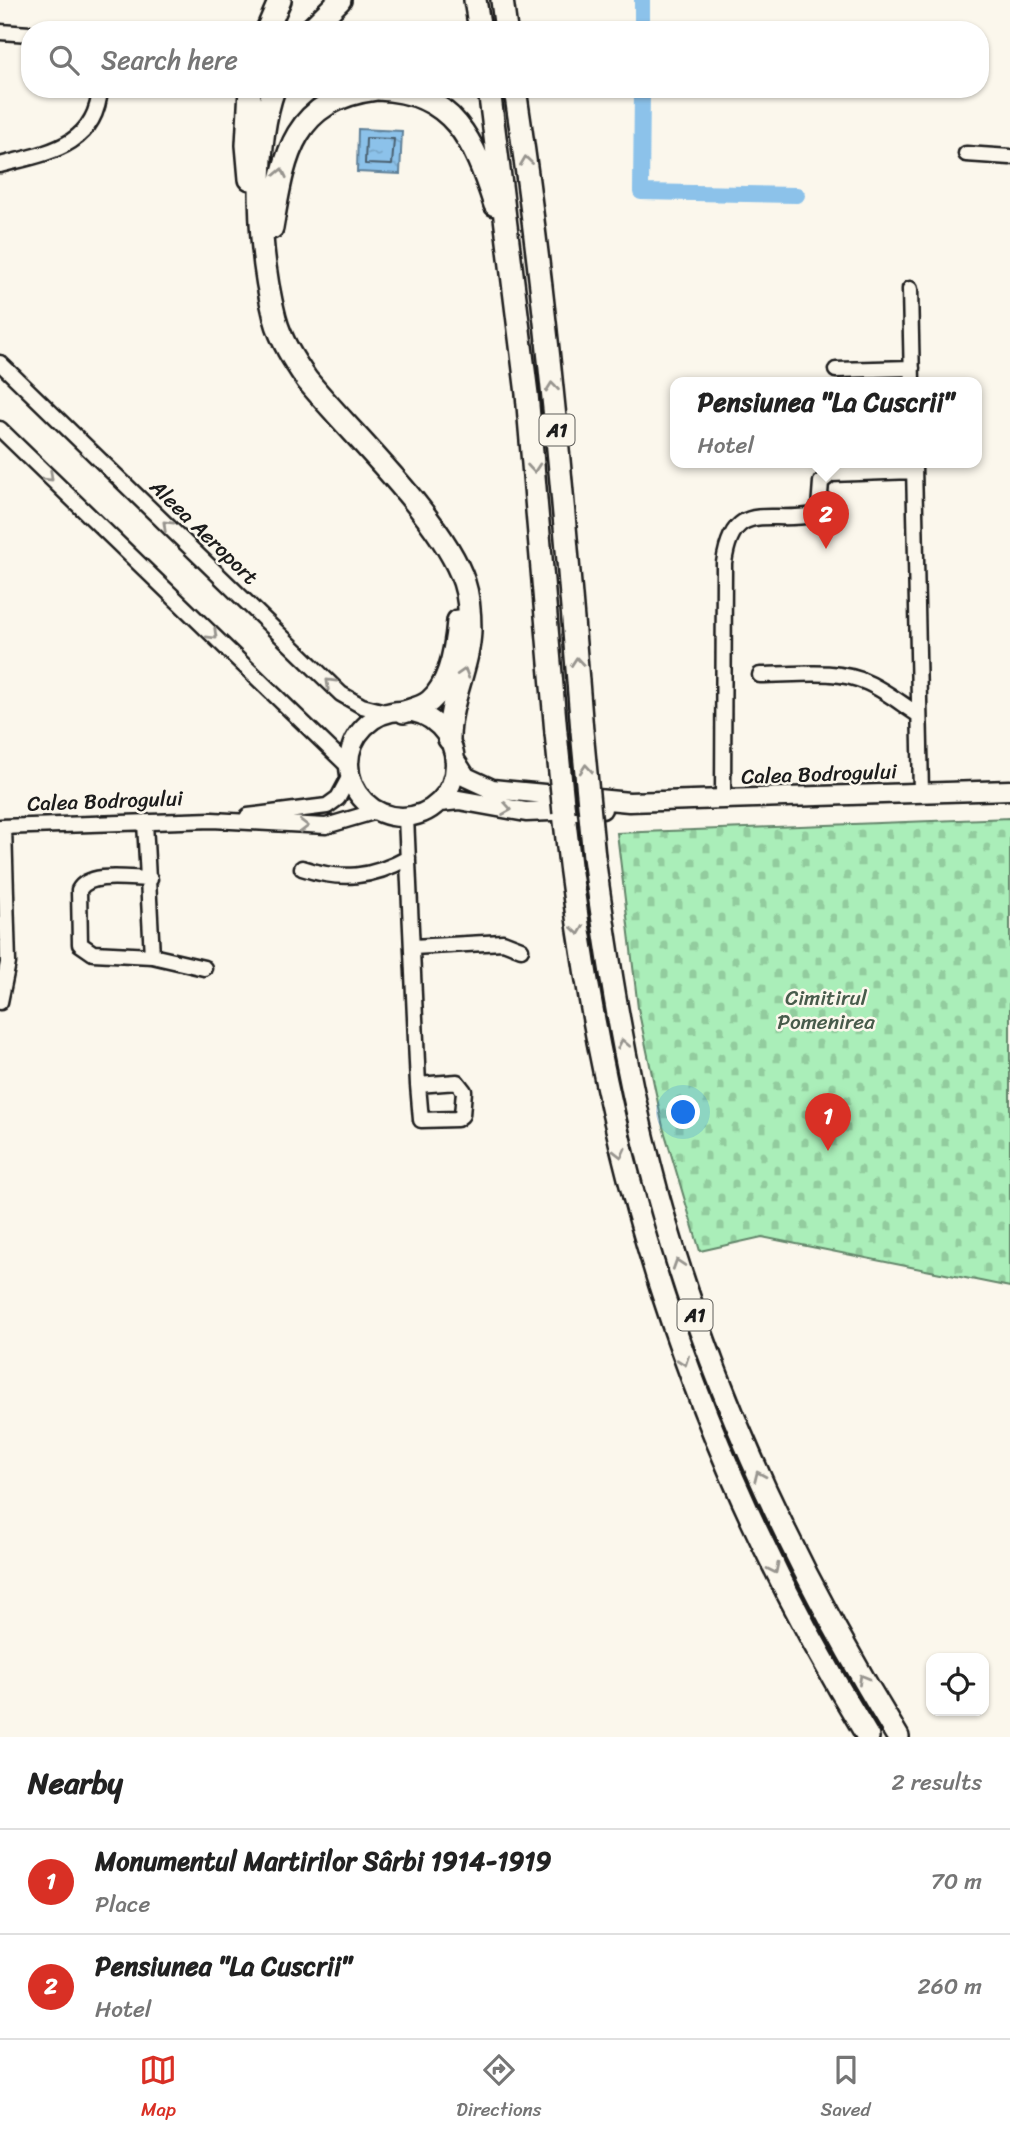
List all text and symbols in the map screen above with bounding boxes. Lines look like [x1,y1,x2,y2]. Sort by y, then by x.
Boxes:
search box [21,21,989,98]
text: Search here [101,37,238,83]
icon: search [45,41,83,79]
one-way arrow [518,155,533,167]
one-way arrow [273,167,288,179]
popup [670,377,982,468]
text: Pensiunea "La Cuscrii" [698,379,954,425]
one-way arrow [545,381,560,393]
road number: A1 [540,414,574,446]
text: Hotel [698,425,754,466]
one-way arrow [527,463,542,474]
one-way arrow [41,468,54,481]
street label: Aleea Aeroport [140,469,268,594]
pin: 2 [803,491,849,549]
one-way arrow [162,520,175,533]
one-way arrow [204,627,217,640]
one-way arrow [570,657,585,668]
one-way arrow [455,667,470,679]
one-way arrow [325,679,338,692]
street label: Calea Bodrogului [740,752,899,796]
one-way arrow [578,763,593,775]
street label: Calea Bodrogului [26,779,185,823]
one-way arrow [501,801,513,816]
one-way arrow [300,818,310,834]
one-way arrow [570,924,585,936]
park label: Cimitirul Pomenirea [777,979,875,1041]
one-way arrow [616,1038,631,1050]
pin: 1 [805,1093,851,1151]
your location [666,1095,700,1129]
one-way arrow [612,1147,626,1159]
one-way arrow [672,1258,687,1270]
road number: A1 [678,1300,712,1330]
one-way arrow [676,1354,690,1366]
one-way arrow [753,1471,767,1484]
one-way arrow [766,1562,780,1574]
map controls [926,1653,989,1716]
button: locate [926,1653,989,1716]
one-way arrow [858,1673,871,1686]
text: Nearby [28,1756,123,1810]
text: 2 results [891,1762,982,1803]
text: Monumentul Martirilor Sârbi 1914-1919 [95,1838,551,1884]
text: 1 [46,1861,56,1902]
text: 70 m [931,1861,982,1902]
text: Place [95,1884,150,1925]
text: Pensiunea "La Cuscrii" [95,1943,352,1989]
text: 2 [44,1966,58,2007]
text: 260 m [917,1966,982,2007]
text: Hotel [95,1989,151,2030]
tab: Map [139,2051,177,2126]
tab: Directions [456,2051,542,2126]
tab: Saved [820,2051,871,2126]

